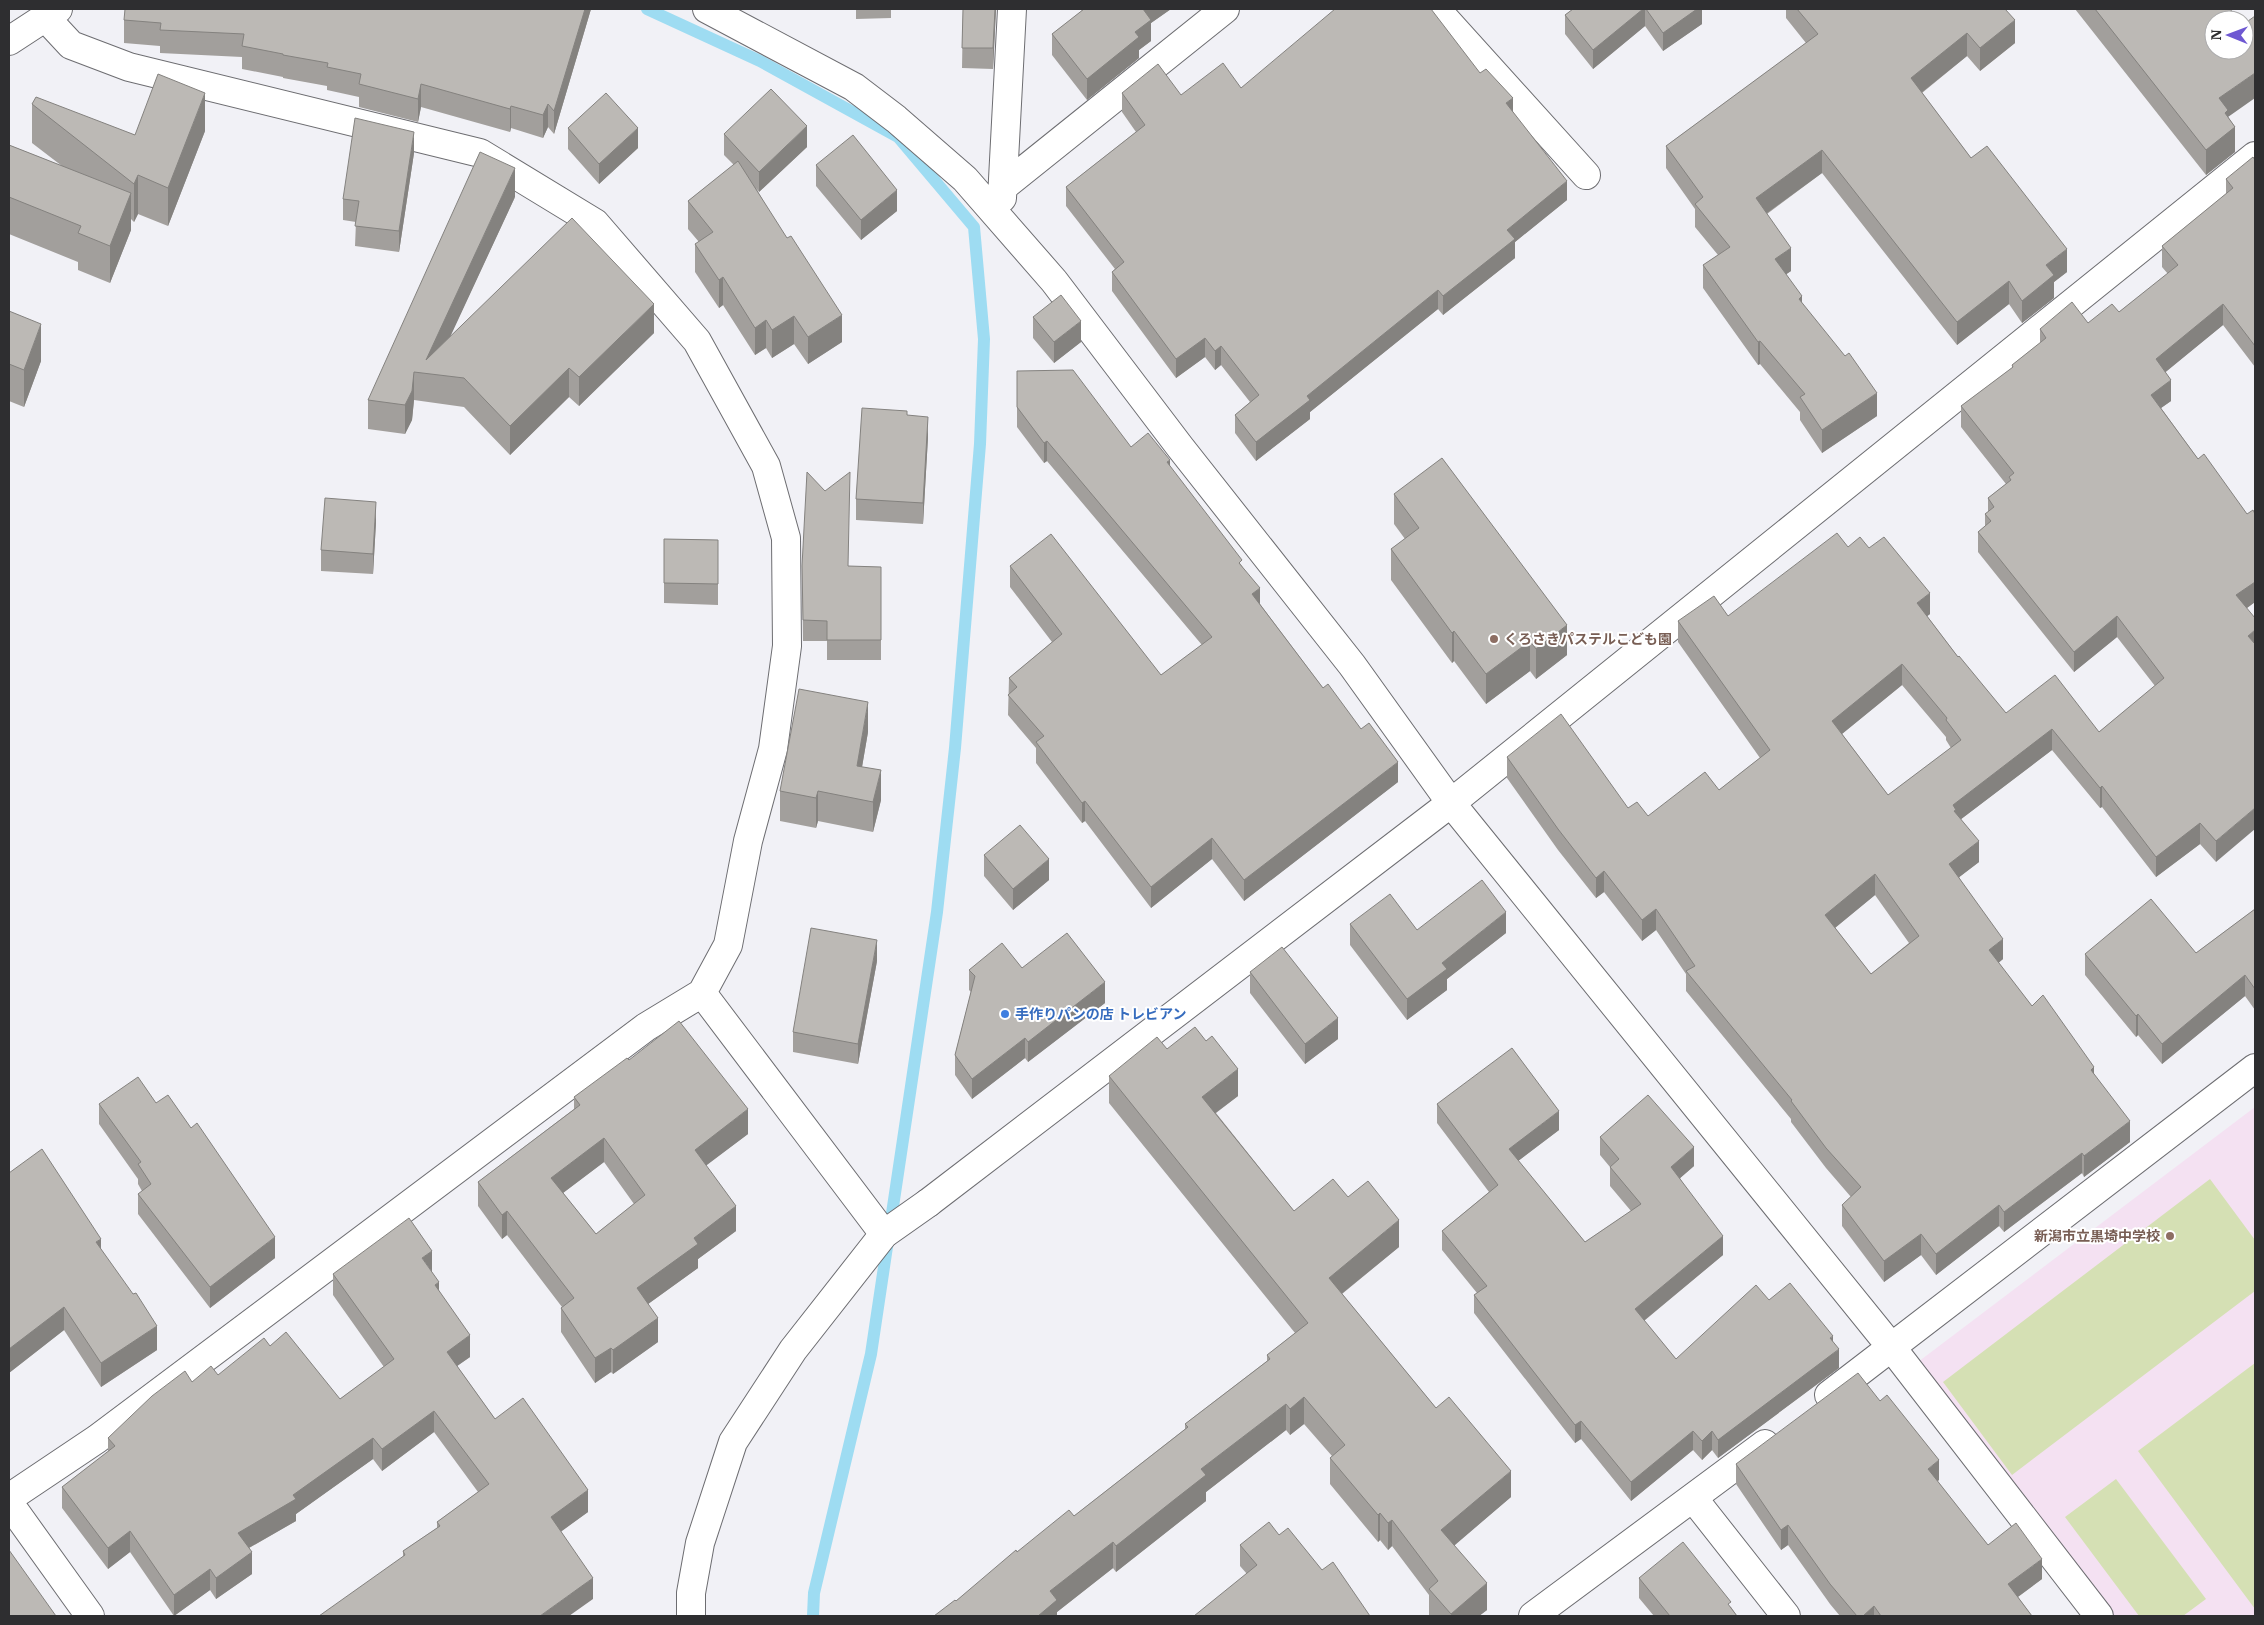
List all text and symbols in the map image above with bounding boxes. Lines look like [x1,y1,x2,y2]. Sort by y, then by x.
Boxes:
north arrow [2204,10,2254,60]
text: N [2207,29,2225,40]
place label: くろさきパステルこども園 [1504,630,1672,648]
marker: くろさきパステルこども園 [1488,633,1500,645]
place label: 手作りパンの店 トレビアン [1015,1005,1186,1023]
marker: 手作りパンの店 トレビアン [999,1008,1011,1020]
place label: 新潟市立黒埼中学校 [2034,1227,2160,1245]
marker: 新潟市立黒埼中学校 [2164,1230,2176,1242]

